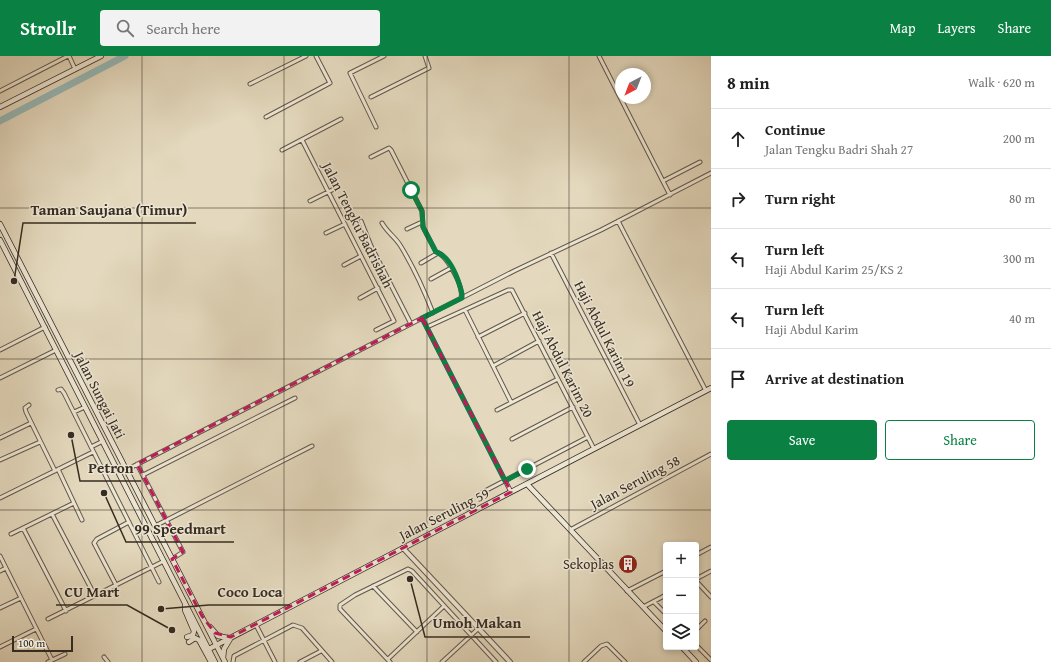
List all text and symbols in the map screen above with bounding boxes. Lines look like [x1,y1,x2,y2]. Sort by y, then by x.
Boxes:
search box [100,10,380,46]
text: Strollr [20,14,76,42]
icon: search [114,17,136,39]
text: Search here [146,18,220,39]
text: Map [890,18,916,38]
text: Layers [938,18,976,38]
text: Share [998,18,1031,38]
north arrow [615,68,651,104]
text: 8 min [727,70,769,95]
text: Walk · 620 m [968,73,1035,92]
text: Continue [765,119,826,140]
icon: ahead [727,128,749,150]
text: 200 m [1003,129,1035,148]
text: Jalan Tengku Badri Shah 27 [765,140,913,159]
street label: Jalan Tengku Badrishah [317,157,398,291]
route start [402,181,420,199]
icon: right [727,188,749,210]
text: Turn right [765,188,836,209]
text: 80 m [1009,189,1035,208]
callout: Taman Saujana (Timur) [23,196,196,223]
text: Taman Saujana (Timur) [31,199,187,220]
text: Turn left [765,239,824,260]
icon: left [727,248,749,270]
text: 300 m [1003,249,1035,268]
text: Haji Abdul Karim 25/KS 2 [765,260,903,279]
street label: Haji Abdul Karim 19 [570,277,641,391]
text: Turn left [765,299,824,320]
street label: Haji Abdul Karim 20 [528,307,599,421]
icon: left [727,308,749,330]
text: 40 m [1009,309,1035,328]
text: Haji Abdul Karim [765,320,858,339]
street label: Jalan Sungai Jati [69,346,131,442]
icon: arrive [727,368,749,390]
text: Arrive at destination [765,368,904,389]
button: Save [727,420,877,460]
button: Share [885,420,1035,460]
street label: Jalan Seruling 58 [585,450,683,515]
callout: Petron [80,454,141,481]
text: Petron [88,457,134,478]
route end [518,460,536,478]
street label: Jalan Seruling 59 [394,483,493,546]
callout: 99 Speedmart [126,515,234,542]
text: 99 Speedmart [134,518,226,539]
map controls [663,542,699,650]
button: + [663,542,699,578]
building icon: Sekoplas [617,553,639,575]
place label: Sekoplas [563,554,614,574]
callout: CU Mart [56,578,127,605]
callout: Coco Loca [209,578,290,605]
button: − [663,578,699,614]
text: CU Mart [64,581,120,602]
text: Coco Loca [217,581,283,602]
callout: Umoh Makan [425,610,530,637]
text: Umoh Makan [433,612,522,633]
button: layers [663,614,699,650]
scale bar [12,634,73,653]
text: 100 m [18,635,45,651]

